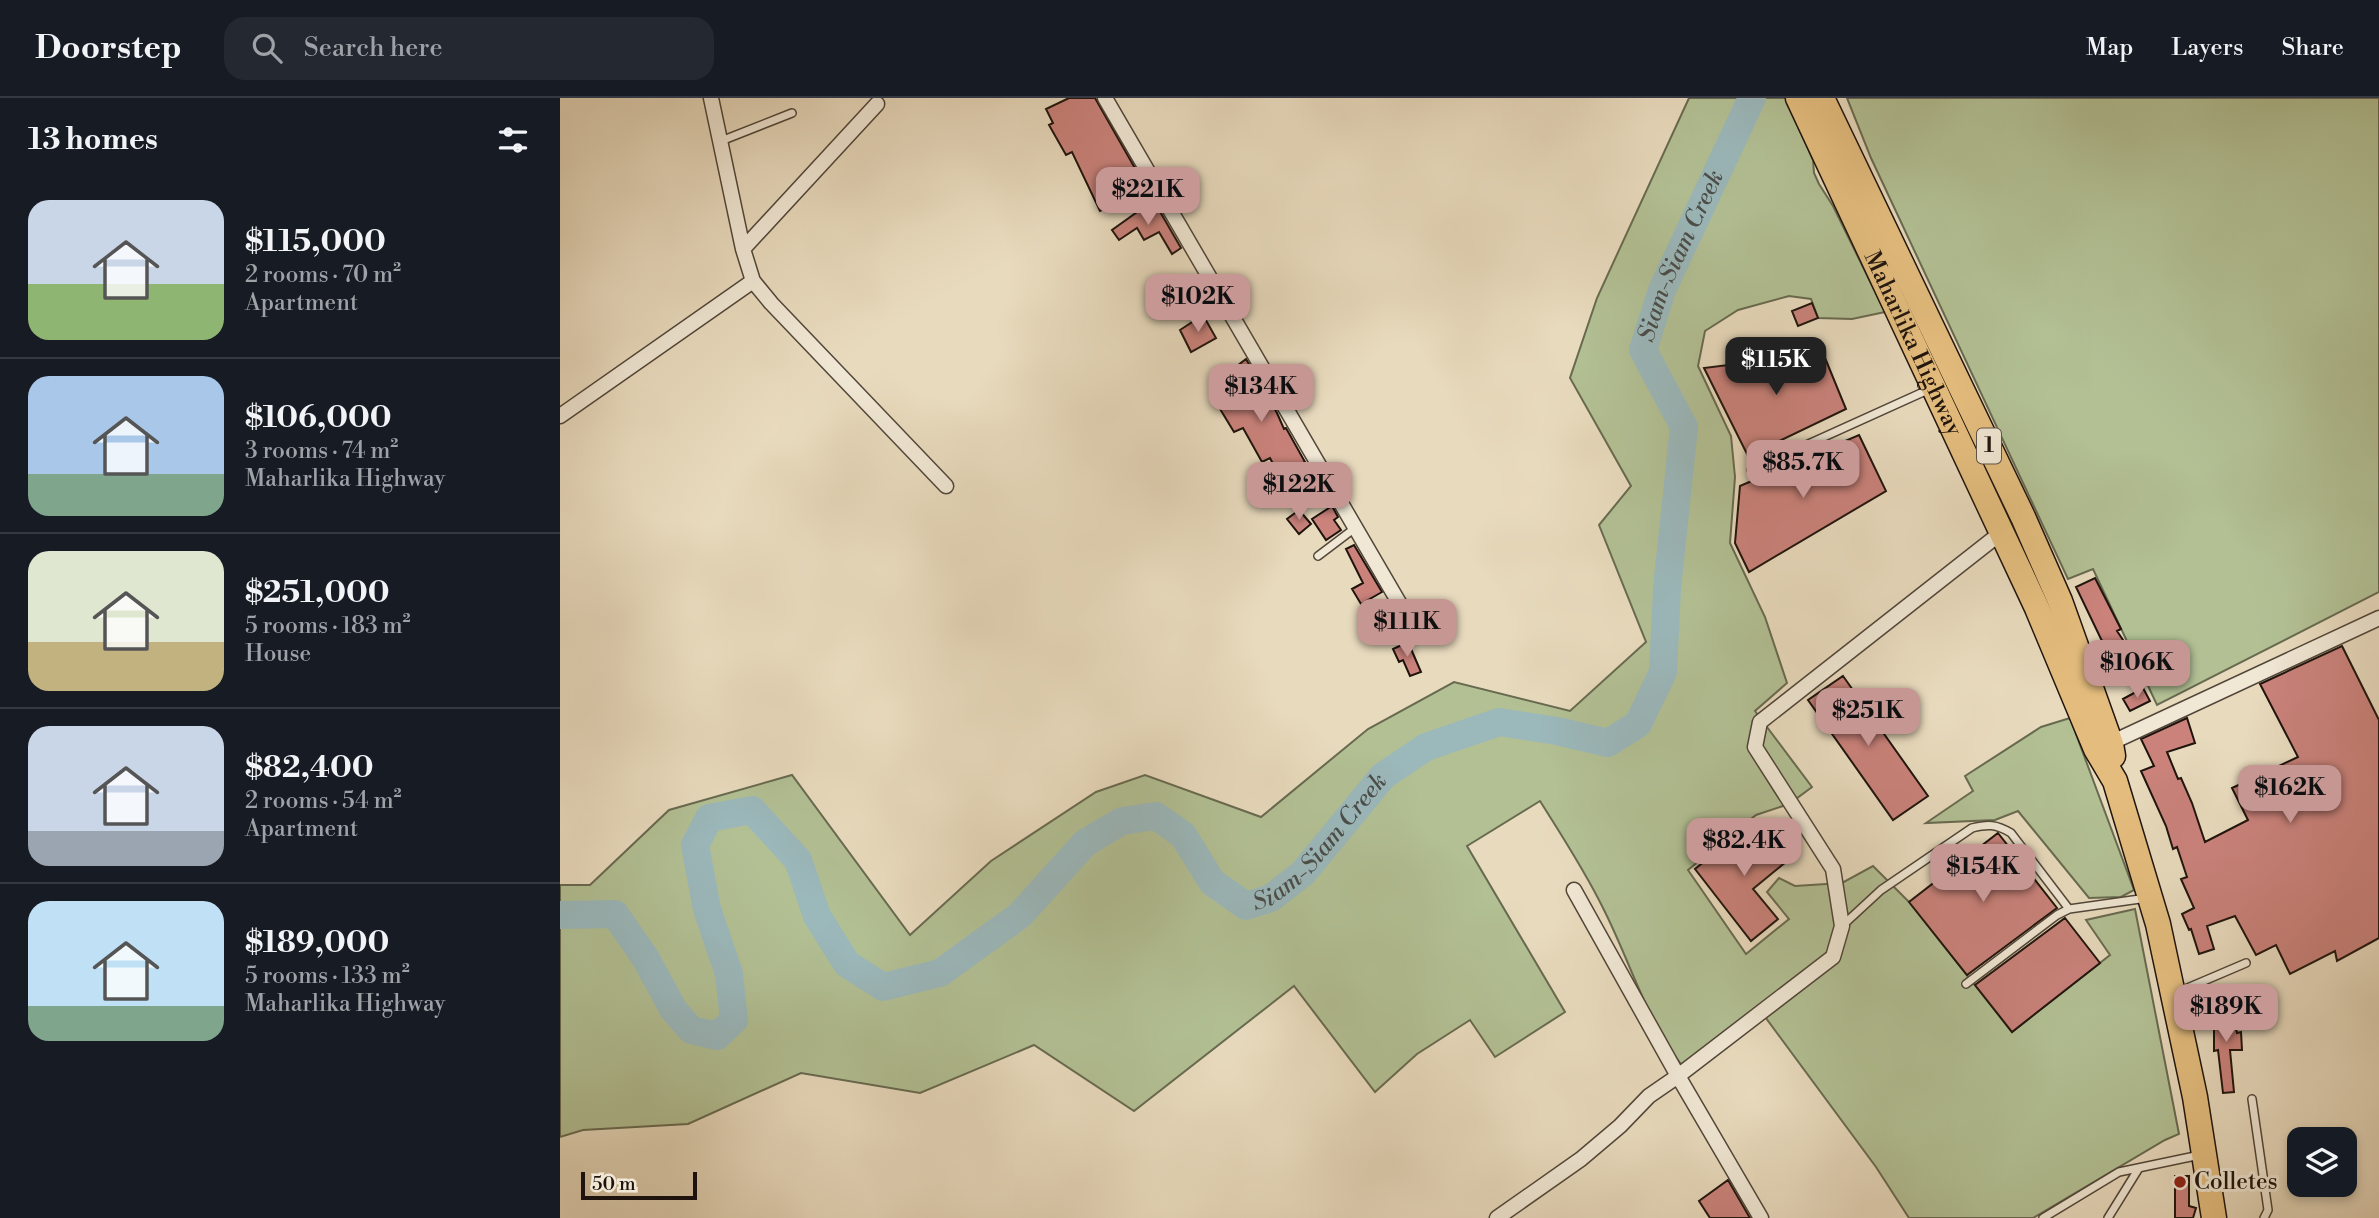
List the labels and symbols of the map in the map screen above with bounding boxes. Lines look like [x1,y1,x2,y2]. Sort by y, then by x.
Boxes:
water label: Siam-Siam Creek [1632,166,1731,346]
pin: $221K [1099,167,1197,227]
street label: Maharlika Highway [1858,247,1969,441]
pin: $102K [1149,274,1247,334]
pin: $115K [1727,338,1825,397]
pin: $134K [1212,364,1310,424]
road number: 1 [1977,428,2001,464]
pin: $85.7K [1746,440,1860,500]
pin: $122K [1250,462,1348,522]
pin: $111K [1358,600,1456,659]
pin: $106K [2088,640,2186,700]
pin: $251K [1819,688,1917,748]
pin: $162K [2241,766,2339,825]
water label: Siam-Siam Creek [1249,767,1394,918]
pin: $82.4K [1687,818,1801,878]
pin: $154K [1934,844,2032,904]
pin: $189K [2177,984,2275,1044]
place label: Colletes [2194,1168,2278,1196]
scale bar [581,1169,696,1201]
marker: Colletes [2172,1174,2188,1190]

